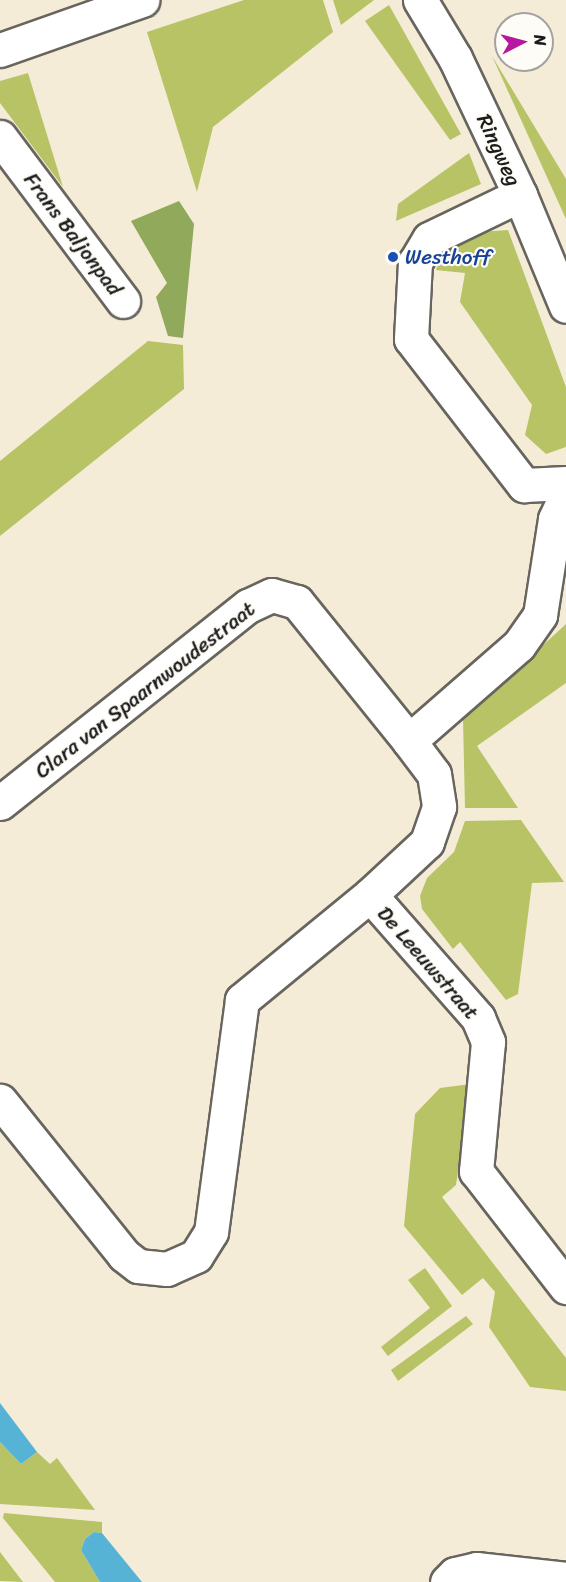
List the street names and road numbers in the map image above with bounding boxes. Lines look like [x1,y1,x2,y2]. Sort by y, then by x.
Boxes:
street label: Ringweg [471,110,527,190]
street label: Frans Baljonpad [19,168,127,300]
street label: Clara van Spaarnwoudestraat [31,597,259,783]
street label: De Leeuwstraat [372,901,484,1025]

